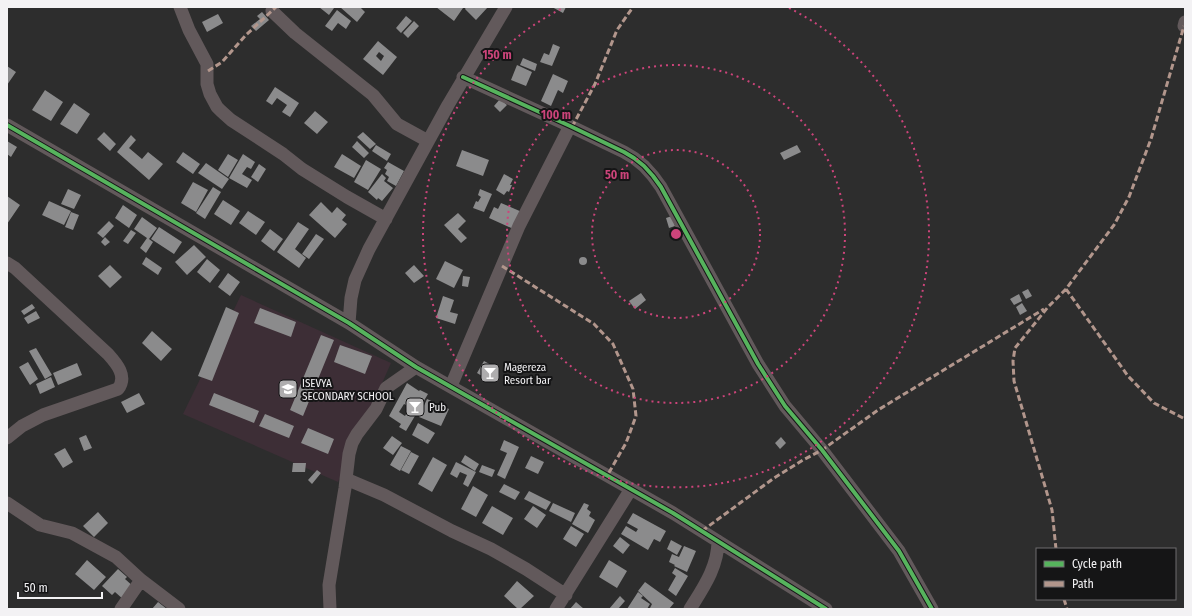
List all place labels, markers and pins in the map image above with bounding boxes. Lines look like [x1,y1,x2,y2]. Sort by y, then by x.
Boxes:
centre of rings [669,227,683,241]
place label: Magereza Resort bar [504,361,551,387]
bar icon: Magereza Resort bar [479,362,501,384]
place label: ISEVYA SECONDARY SCHOOL [302,377,394,403]
school or university icon: ISEVYA SECONDARY SCHOOL [277,378,299,400]
bar icon: Pub [404,396,426,418]
place label: Pub [429,401,446,414]

